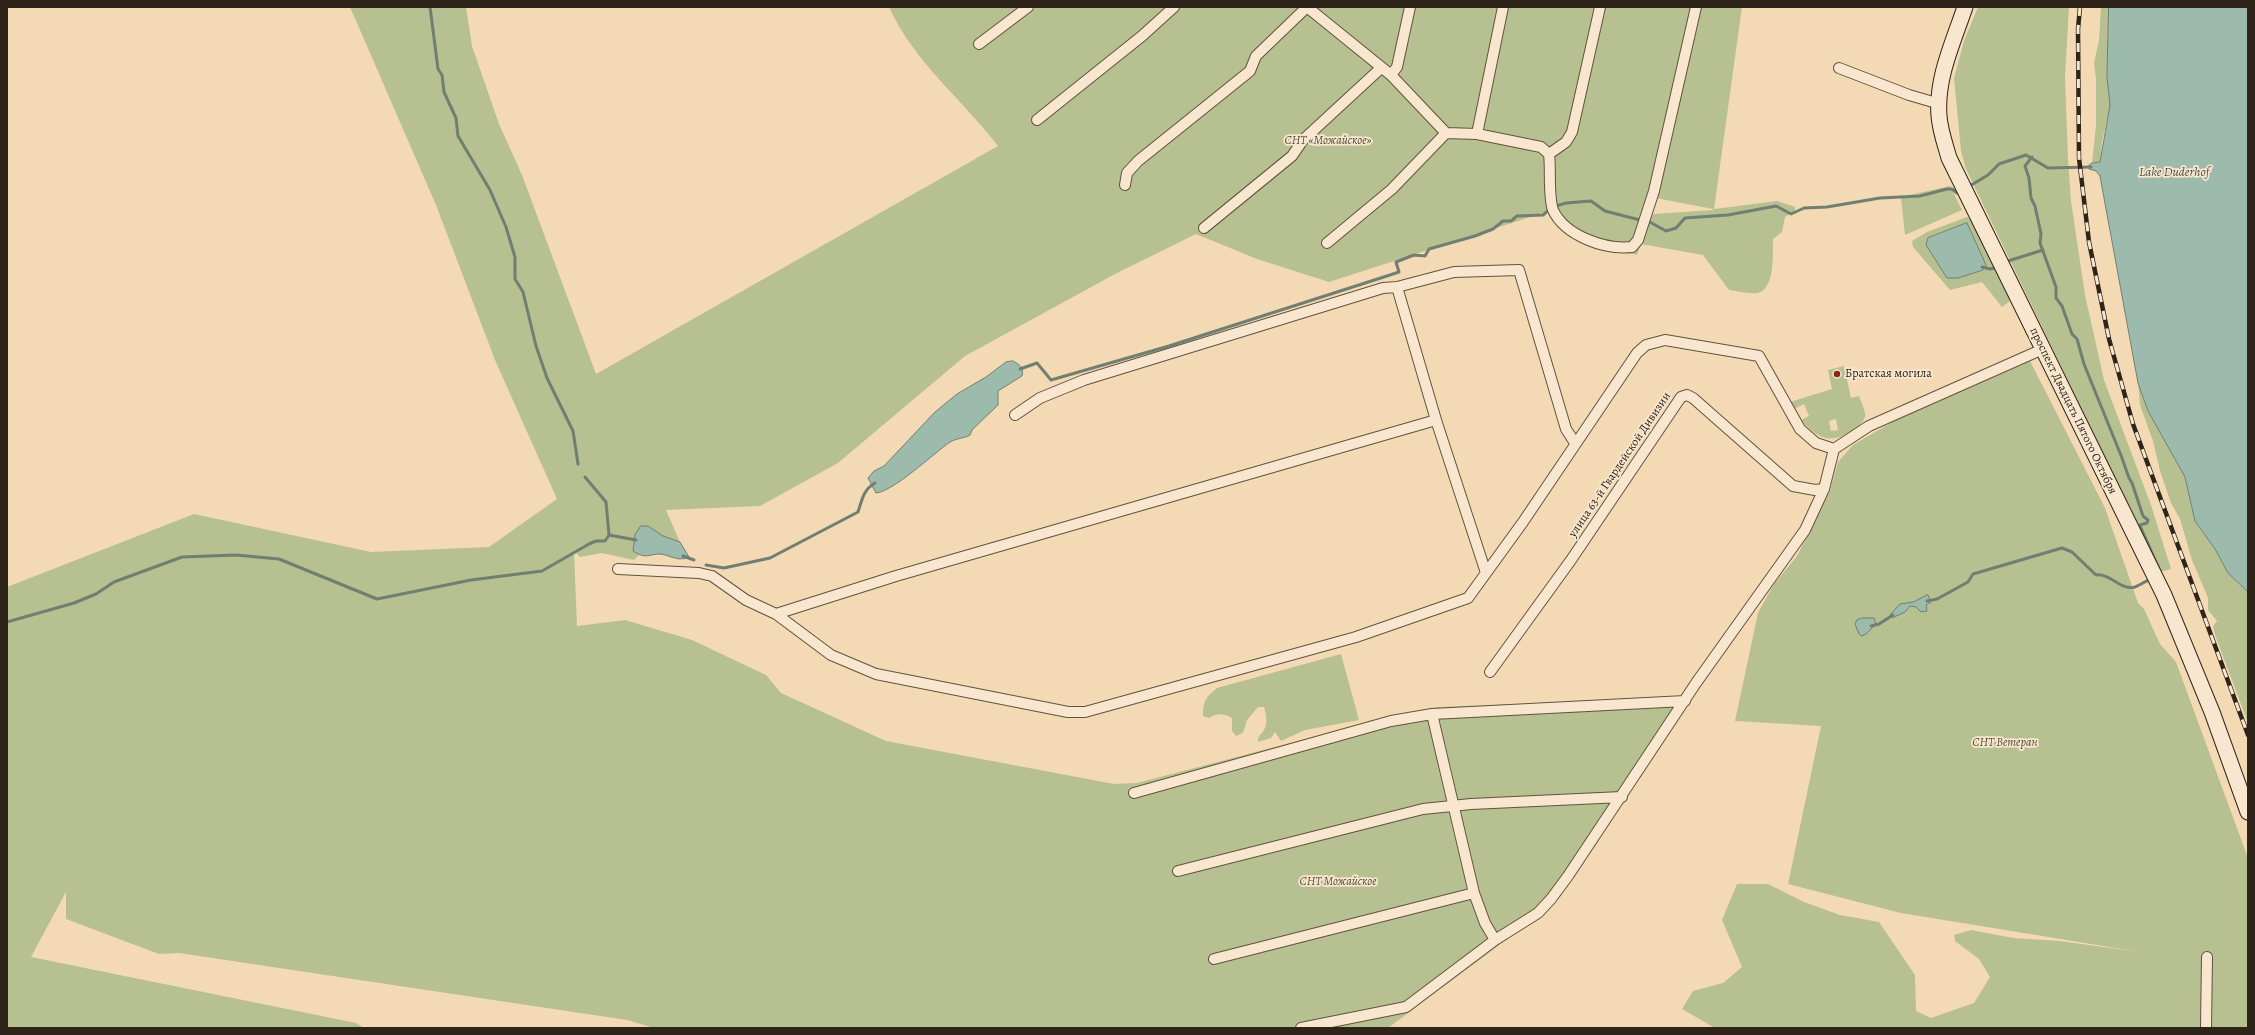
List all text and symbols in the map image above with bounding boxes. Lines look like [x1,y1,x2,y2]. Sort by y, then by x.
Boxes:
park label: СНТ «Можайское» [1285,134,1371,148]
water label: Lake Duderhof [2139,165,2209,181]
street label: проспект Двадцать Пятого Октября [2026,325,2120,497]
place label: Братская могила [1845,367,1932,381]
marker: Братская могила [1832,369,1842,379]
street label: улица 63-й Гвардейской Дивизии [1566,390,1674,540]
park label: СНТ Ветеран [1972,736,2038,750]
park label: СНТ Можайское [1299,875,1377,889]

